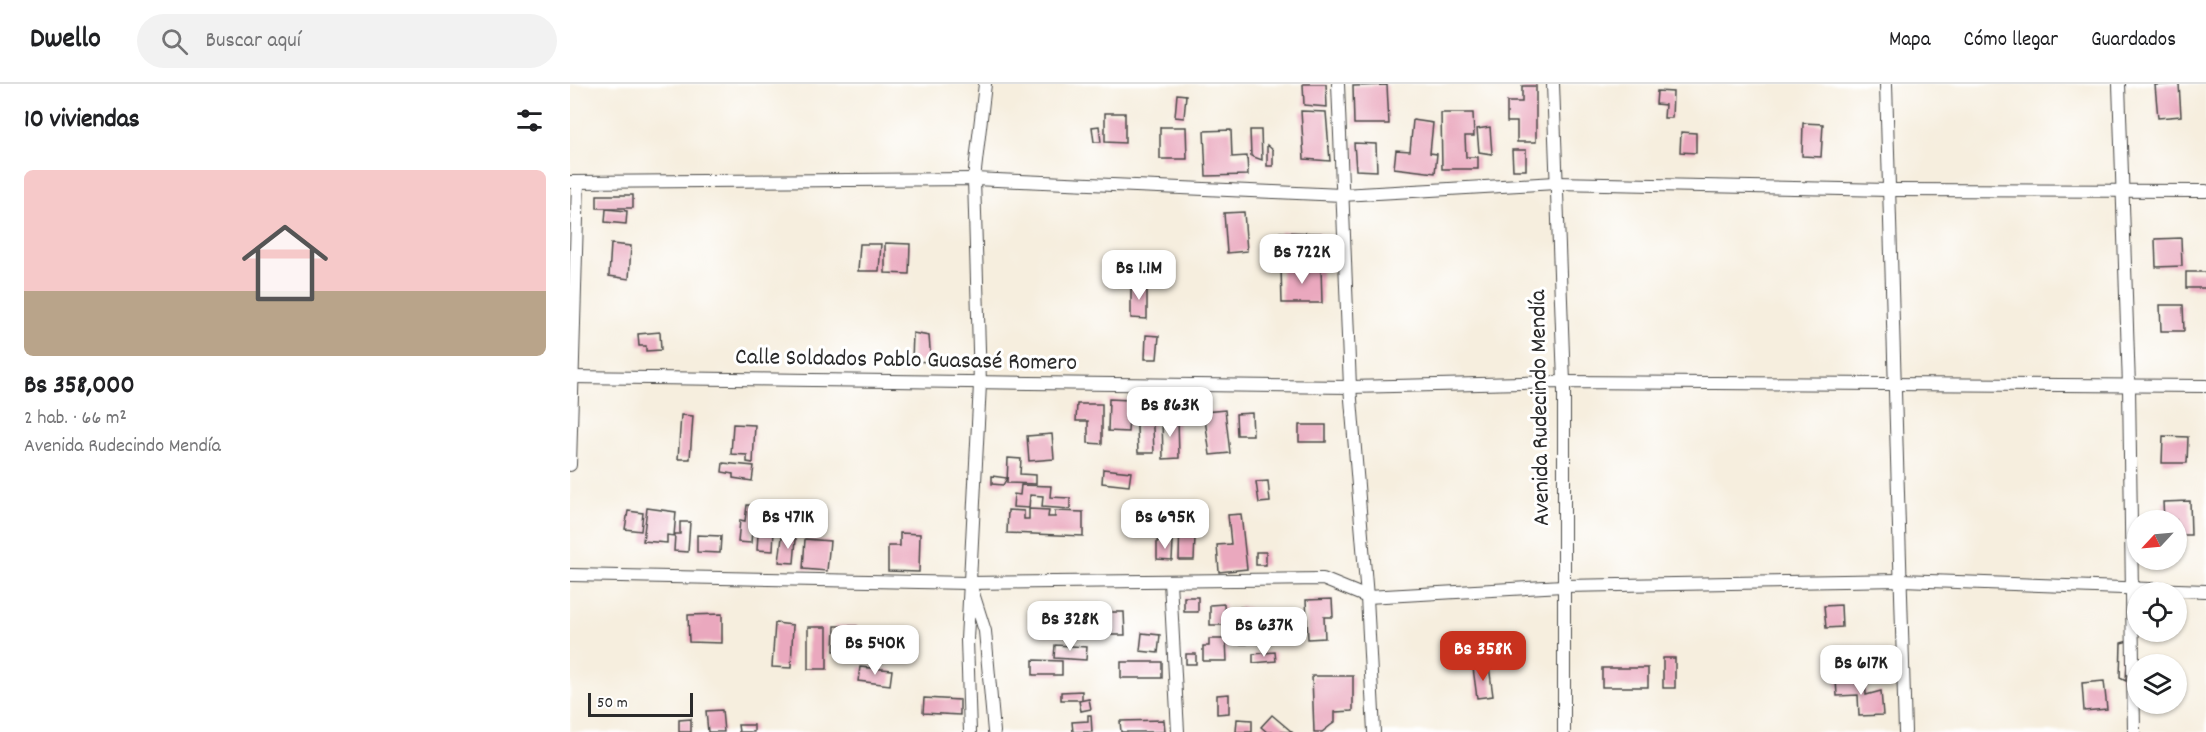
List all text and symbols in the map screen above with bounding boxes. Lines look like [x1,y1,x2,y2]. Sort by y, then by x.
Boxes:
search box [137,14,557,68]
text: Dwello [30,21,101,61]
icon: search [158,25,191,58]
text: Buscar aquí [206,26,301,57]
text: Mapa [1889,26,1931,56]
text: Cómo llegar [1964,26,2058,56]
text: Guardados [2091,26,2176,56]
text: 10 viviendas [24,102,140,139]
icon: filters [513,104,546,137]
icon: home [231,209,339,317]
pin: Bs 722K [1247,234,1357,285]
text: Bs 722K [1274,239,1330,267]
pin: Bs 1.1M [1084,250,1194,301]
text: Bs 1.1M [1116,255,1162,283]
street label: Avenida Rudecindo Mendía [1522,289,1560,526]
street label: Calle Soldados Pablo Guasasé Romero [735,341,1077,381]
text: Bs 358,000 [24,368,135,405]
pin: Bs 863K [1115,387,1225,438]
text: Bs 863K [1141,392,1199,420]
text: 2 hab. · 66 m² [24,405,127,433]
text: Avenida Rudecindo Mendía [24,433,221,461]
pin: Bs 471K [733,499,843,550]
pin: Bs 695K [1110,499,1220,550]
text: Bs 471K [762,504,814,532]
text: Bs 695K [1135,504,1195,532]
north arrow [2127,510,2187,570]
map controls [2127,510,2187,714]
button: locate [2127,582,2187,642]
pin: Bs 328K [1015,601,1125,652]
text: Bs 328K [1041,606,1099,634]
pin: Bs 637K [1209,607,1319,658]
text: Bs 637K [1235,612,1293,640]
pin: Bs 540K [820,625,930,676]
text: Bs 540K [845,630,905,658]
pin: Bs 358K [1428,631,1538,682]
text: Bs 358K [1454,636,1512,664]
pin: Bs 617K [1806,645,1916,696]
text: Bs 617K [1834,650,1888,678]
button: layers [2127,654,2187,714]
scale bar [588,690,693,718]
text: 50 m [597,692,628,715]

